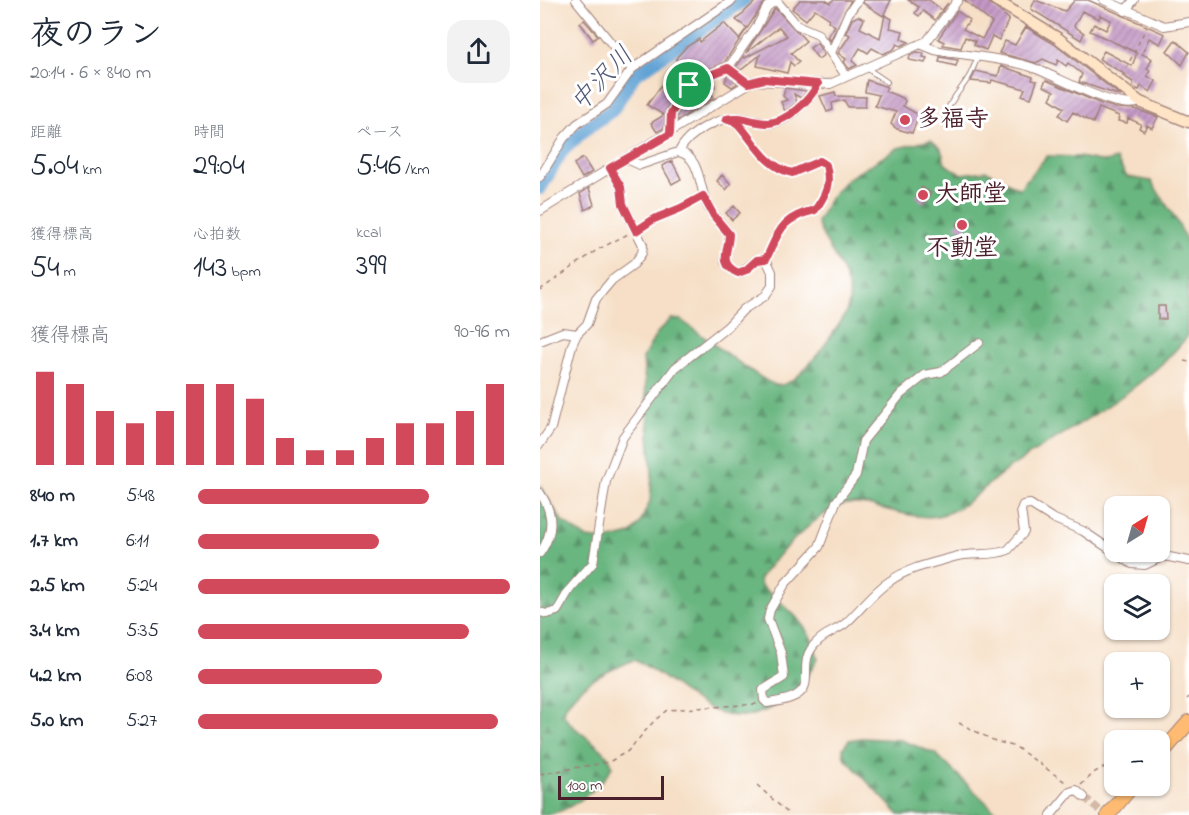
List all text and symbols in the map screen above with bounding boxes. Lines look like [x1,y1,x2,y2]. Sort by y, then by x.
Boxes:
text: 夜のラン [30,12,162,60]
button: share [447,20,510,83]
water label: 中沢川 [562,39,644,121]
text: 20:14 · 6 × 840 m [30,59,151,88]
pin [663,59,714,110]
icon: arrive [672,68,705,101]
place label: 多福寺 [917,103,989,138]
marker: 多福寺 [898,113,912,127]
text: 距離 [30,121,62,145]
text: 時間 [193,121,225,145]
text: ペース [356,121,403,145]
text: 5.04 [30,145,79,189]
text: 29:04 [193,145,245,189]
text: 5:46 [356,145,401,189]
text: km [79,158,102,182]
text: /km [401,158,430,182]
place label: 大師堂 [935,178,1007,213]
marker: 大師堂 [916,188,930,202]
marker: 不動堂 [955,218,969,232]
text: kcal [356,221,381,245]
text: 獲得標高 [30,223,94,247]
text: 心拍数 [193,223,241,247]
place label: 不動堂 [926,232,998,267]
text: 399 [356,245,386,289]
text: 54 [30,247,60,291]
text: 143 [193,247,227,291]
text: m [60,260,76,284]
text: bpm [227,260,261,284]
text: 90–96 m [454,318,510,347]
text: 獲得標高 [30,322,110,351]
text: 840 m [30,482,75,511]
text: 5:48 [126,482,155,511]
north arrow [1104,496,1170,562]
map controls [1104,496,1170,796]
text: 1.7 km [30,527,78,556]
text: 6:11 [126,527,149,556]
text: 2.5 km [30,572,85,601]
text: 5:24 [126,572,157,601]
button: layers [1104,574,1170,640]
text: 3.4 km [30,617,80,646]
text: 5:35 [126,617,159,646]
button: + [1104,652,1170,718]
text: 4.2 km [30,662,82,691]
text: 6:08 [126,662,153,691]
text: 5.0 km [30,707,83,736]
text: 5:27 [126,707,157,736]
button: − [1104,730,1170,796]
scale bar [558,773,664,800]
text: 100 m [567,774,602,798]

